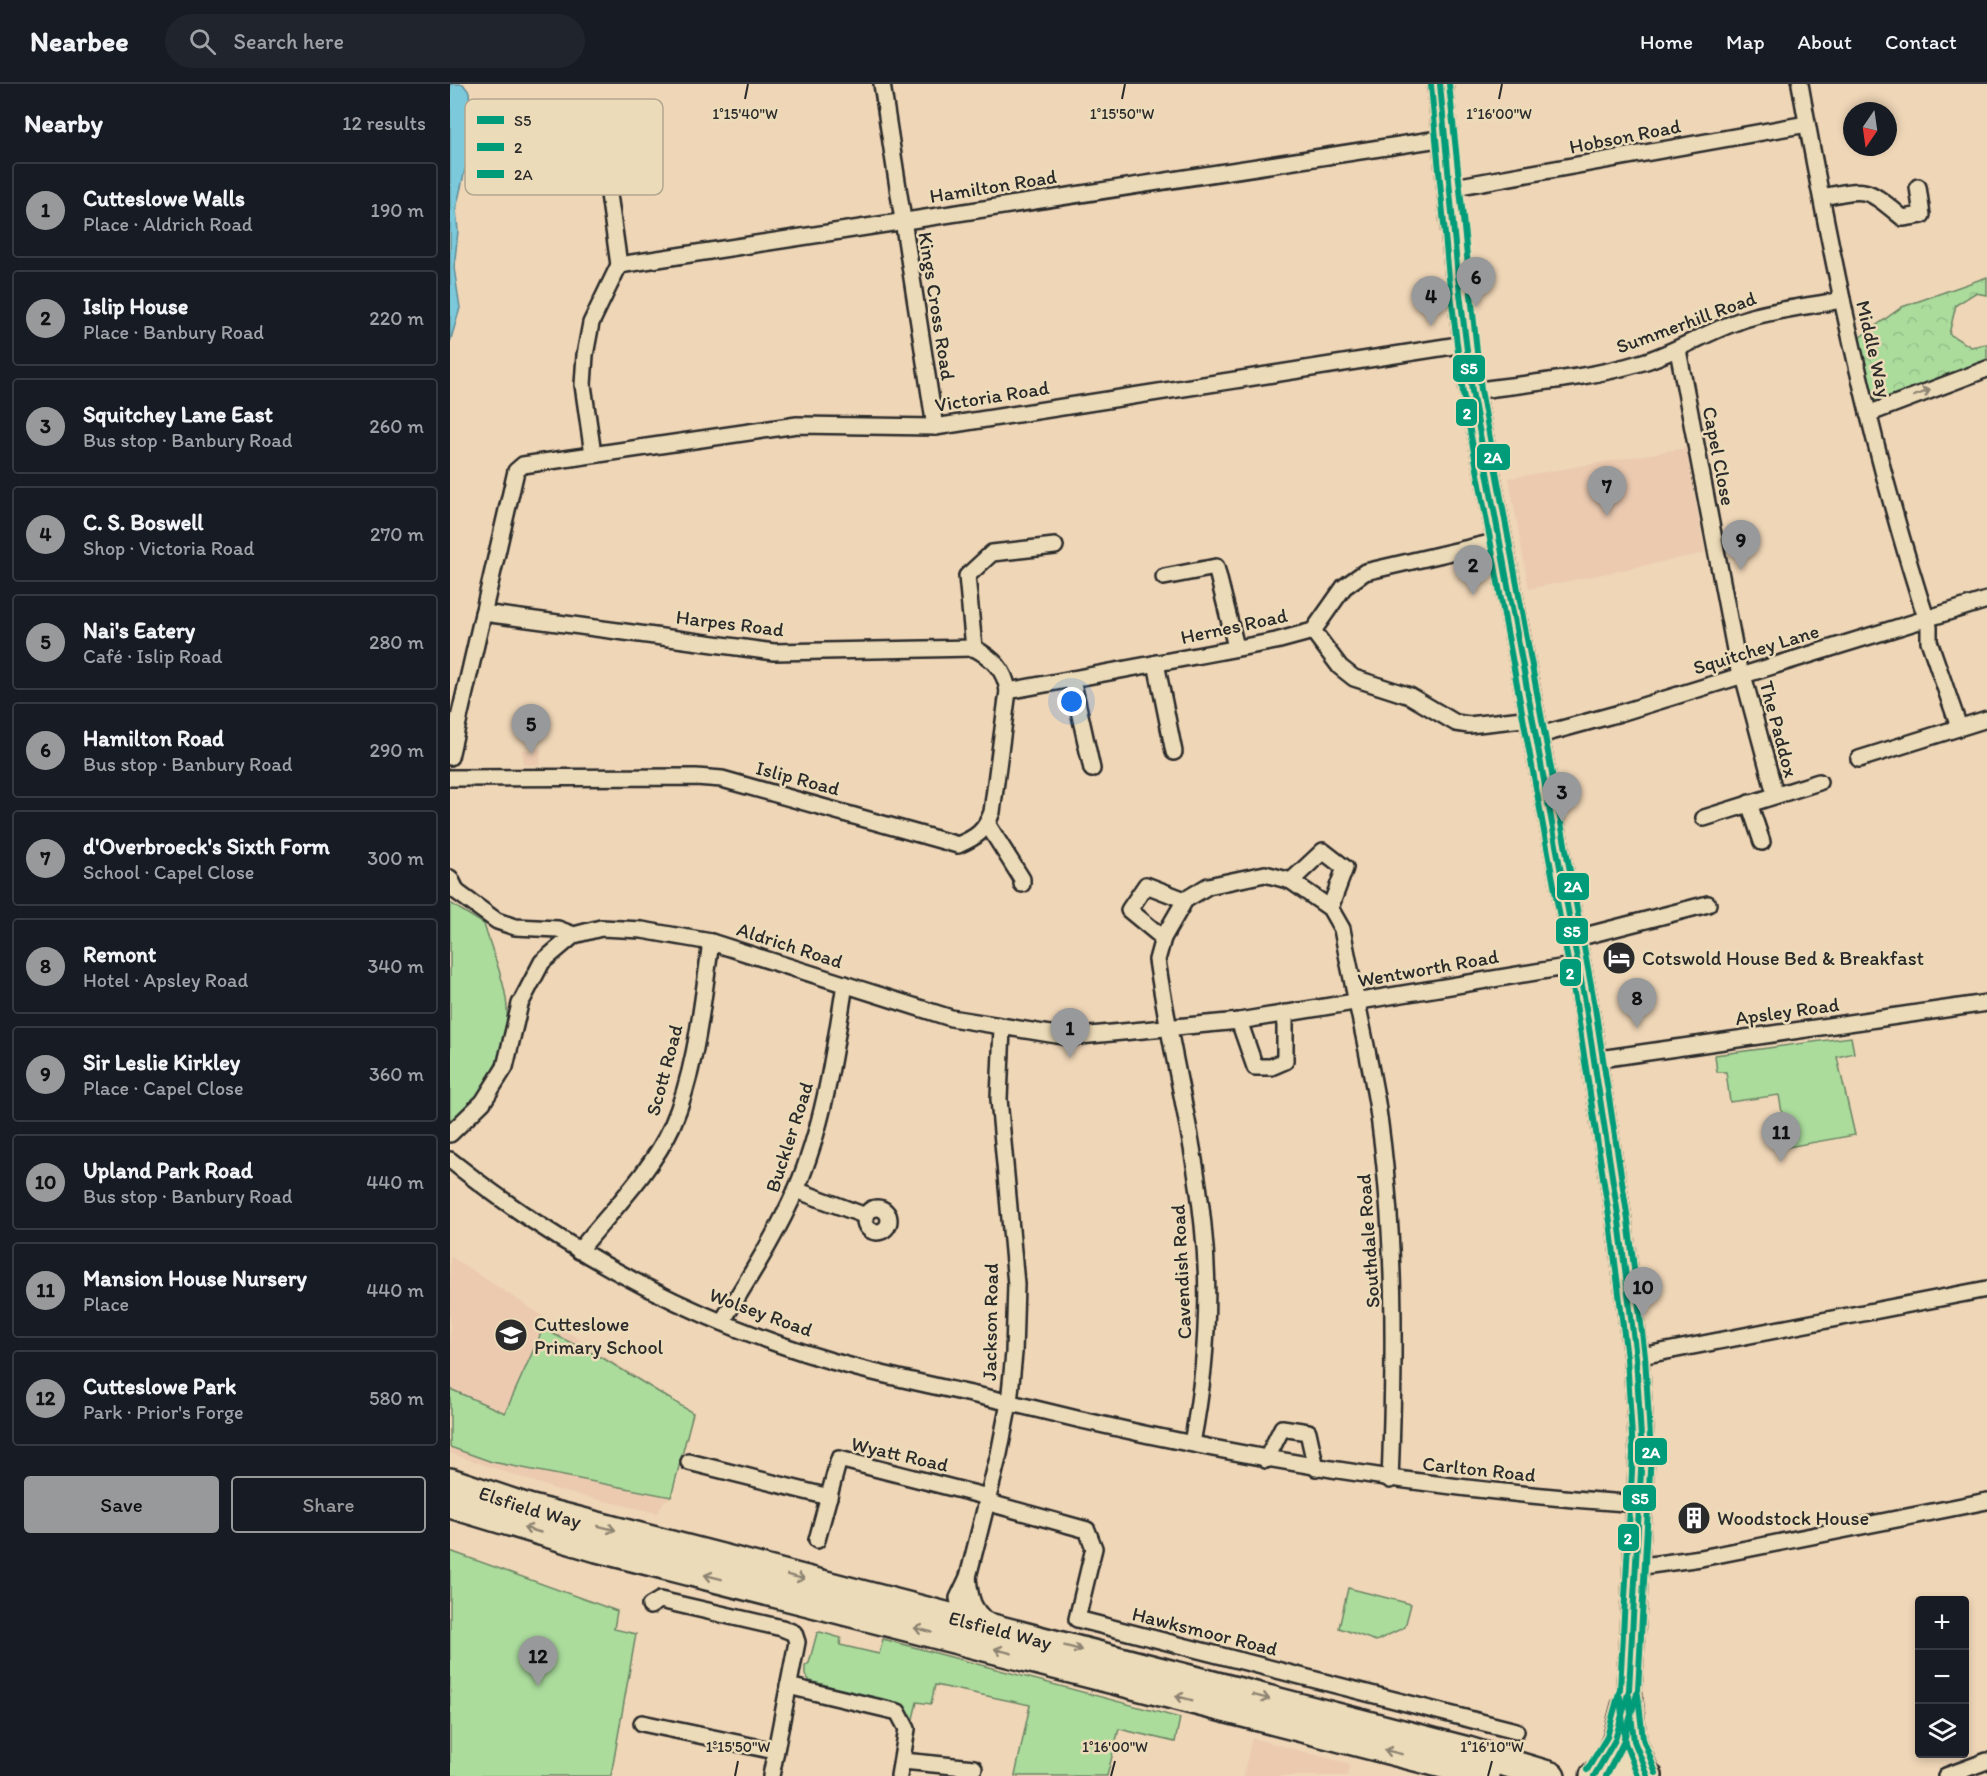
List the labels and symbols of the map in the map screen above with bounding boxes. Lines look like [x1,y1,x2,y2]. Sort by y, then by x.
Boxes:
legend [465,99,663,195]
north arrow [1843,102,1897,156]
text: 1°15'40"W [712,105,778,123]
text: 1°15'50"W [1090,105,1154,123]
text: 1°16'00"W [1466,105,1532,123]
text: S5 [514,111,531,130]
street label: Hobson Road [1567,113,1683,159]
text: 2 [514,138,523,157]
street label: Hamilton Road [928,164,1058,208]
text: 2A [514,165,533,184]
street label: Kings Cross Road [913,230,961,382]
pin: 6 [1456,258,1496,307]
pin: 4 [1412,276,1450,326]
street label: Summerhill Road [1613,286,1759,358]
street label: Middle Way [1851,298,1897,401]
line badge: S5 [1452,354,1486,383]
text: S5 [1460,359,1478,378]
street label: Victoria Road [933,375,1051,417]
one-way arrow [1913,387,1931,398]
line badge: 2 [1455,398,1478,427]
text: 2 [1463,404,1472,423]
street label: Capel Close [1698,404,1740,508]
line badge: 2A [1476,443,1511,471]
text: 2A [1484,448,1503,467]
pin: 7 [1588,466,1626,516]
pin: 9 [1722,520,1760,570]
pin: 2 [1454,546,1492,595]
street label: Hernes Road [1178,603,1290,649]
street label: Harpes Road [675,604,785,642]
street label: Squitchey Lane [1690,618,1822,680]
street label: The Paddox [1755,678,1803,780]
your location [1057,687,1086,716]
pin: 5 [512,704,550,754]
street label: Islip Road [753,755,843,801]
pin: 3 [1542,772,1582,822]
line badge: 2A [1556,872,1590,901]
text: 2A [1564,877,1583,896]
street label: Aldrich Road [734,917,846,973]
line badge: S5 [1555,917,1589,945]
text: S5 [1563,922,1581,941]
hotel icon: Cotswold House Bed & Breakfast [1601,940,1637,976]
street label: Wentworth Road [1356,944,1500,992]
place label: Cotswold House Bed & Breakfast [1642,946,1924,970]
line badge: 2 [1559,958,1582,987]
text: 2 [1566,964,1575,983]
pin: 8 [1618,978,1656,1028]
street label: Apsley Road [1733,992,1841,1030]
pin: 1 [1050,1008,1090,1058]
street label: Scott Road [640,1022,688,1118]
street label: Buckler Road [760,1079,818,1195]
pin: 11 [1762,1112,1800,1162]
street label: Southdale Road [1351,1173,1385,1309]
street label: Cavendish Road [1165,1204,1197,1340]
street label: Jackson Road [977,1263,1003,1381]
pin: 10 [1624,1268,1662,1317]
street label: Wolsey Road [706,1282,816,1342]
place label: Cutteslowe Primary School [534,1312,664,1359]
school or university icon: Cutteslowe Primary School [493,1317,529,1353]
street label: Wyatt Road [849,1431,951,1477]
line badge: 2A [1634,1437,1668,1466]
text: 2A [1642,1443,1661,1462]
street label: Carlton Road [1421,1451,1537,1487]
street label: Elsfield Way [476,1481,584,1533]
line badge: S5 [1622,1484,1657,1512]
text: S5 [1631,1489,1649,1508]
building icon: Woodstock House [1676,1500,1712,1536]
place label: Woodstock House [1717,1506,1869,1530]
one-way arrow [597,1523,616,1535]
line badge: 2 [1617,1523,1640,1552]
one-way arrow [523,1524,542,1535]
text: 2 [1624,1529,1633,1548]
one-way arrow [704,1570,723,1582]
one-way arrow [786,1571,805,1583]
street label: Hawksmoor Road [1130,1601,1280,1661]
street label: Elsfield Way [946,1605,1055,1655]
one-way arrow [914,1624,933,1636]
pin: 12 [518,1636,557,1686]
one-way arrow [1063,1643,1082,1655]
one-way arrow [994,1645,1013,1656]
one-way arrow [1175,1692,1194,1703]
one-way arrow [1252,1692,1271,1704]
text: 1°15'50"W [706,1738,770,1756]
text: 1°16'00"W [1082,1738,1148,1756]
text: 1°16'10"W [1460,1738,1524,1756]
one-way arrow [1384,1745,1403,1757]

